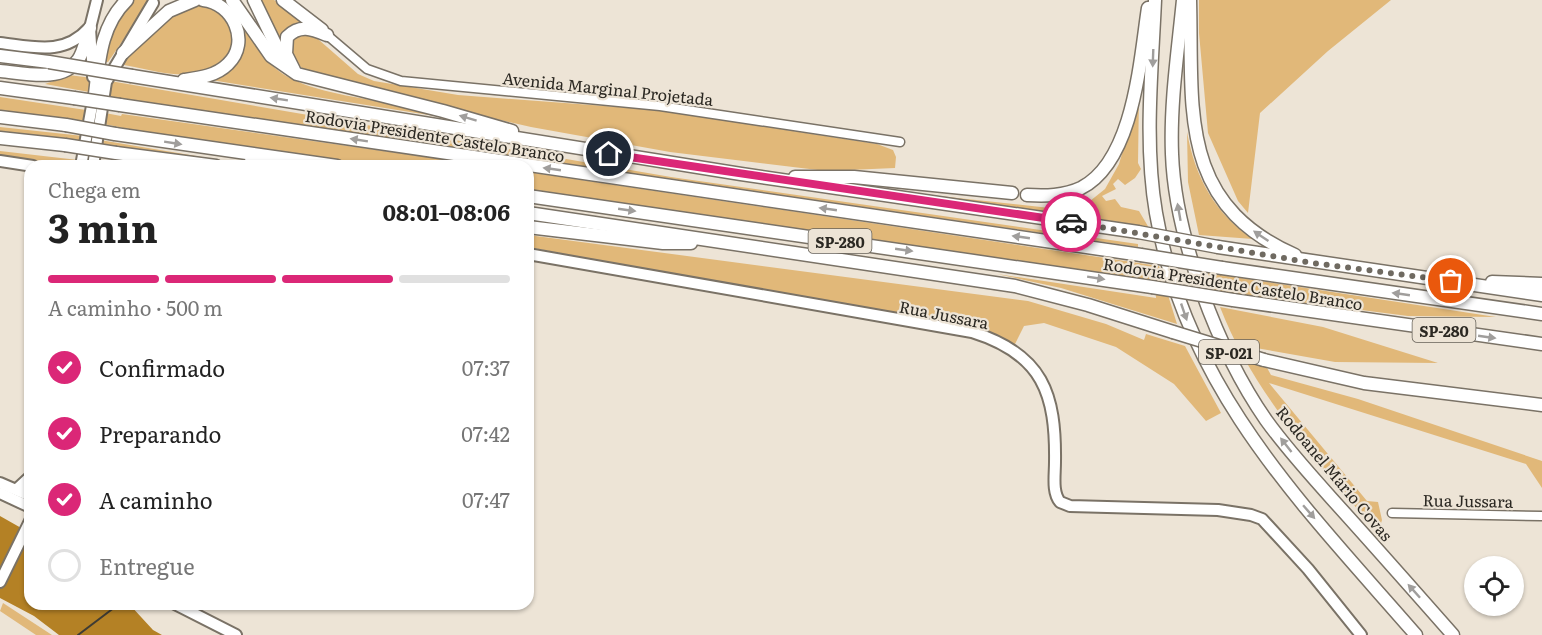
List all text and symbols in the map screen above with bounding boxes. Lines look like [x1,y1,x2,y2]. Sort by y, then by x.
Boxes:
one-way arrow [1148,49,1157,68]
street label: Avenida Marginal Projetada [502,65,715,111]
one-way arrow [270,95,289,104]
street label: Rodovia Presidente Castelo Branco [303,103,567,167]
one-way arrow [459,113,477,122]
pin [583,128,634,179]
one-way arrow [350,136,369,145]
icon: home [592,137,625,170]
one-way arrow [163,138,182,147]
one-way arrow [542,165,561,174]
text: Chega em [48,174,141,204]
courier [1041,192,1101,252]
text: 08:01–08:06 [382,195,510,228]
text: 3 min [48,197,158,255]
one-way arrow [1174,202,1183,221]
one-way arrow [618,205,637,214]
one-way arrow [818,205,837,214]
icon: car [1055,206,1088,239]
road number: SP-280 [808,229,872,253]
one-way arrow [1253,231,1269,242]
one-way arrow [1011,233,1030,242]
one-way arrow [894,245,913,254]
street label: Rodovia Presidente Castelo Branco [1101,251,1365,315]
pin [1425,255,1476,306]
icon: bag [1434,264,1467,297]
one-way arrow [1087,274,1106,283]
one-way arrow [1391,289,1410,298]
text: A caminho · 500 m [48,292,223,322]
street label: Rua Jussara [897,294,991,334]
one-way arrow [1179,303,1189,321]
road number: SP-280 [1412,318,1476,342]
one-way arrow [1477,332,1496,341]
road number: SP-021 [1199,340,1259,364]
icon: check [48,351,81,384]
text: Confirmado [99,351,225,384]
text: 07:37 [462,352,510,382]
street label: Rodoanel Mário Covas [1271,400,1399,546]
icon: check [48,417,81,450]
text: Preparando [99,417,221,450]
text: 07:42 [461,418,510,448]
one-way arrow [1279,437,1292,453]
icon: check [48,483,81,516]
text: A caminho [99,483,213,516]
text: 07:47 [462,484,510,514]
street label: Rua Jussara [1423,487,1514,513]
one-way arrow [1302,504,1315,519]
text: Entregue [99,549,195,582]
map controls [1464,556,1524,616]
button: locate [1464,556,1524,616]
one-way arrow [1408,584,1421,599]

